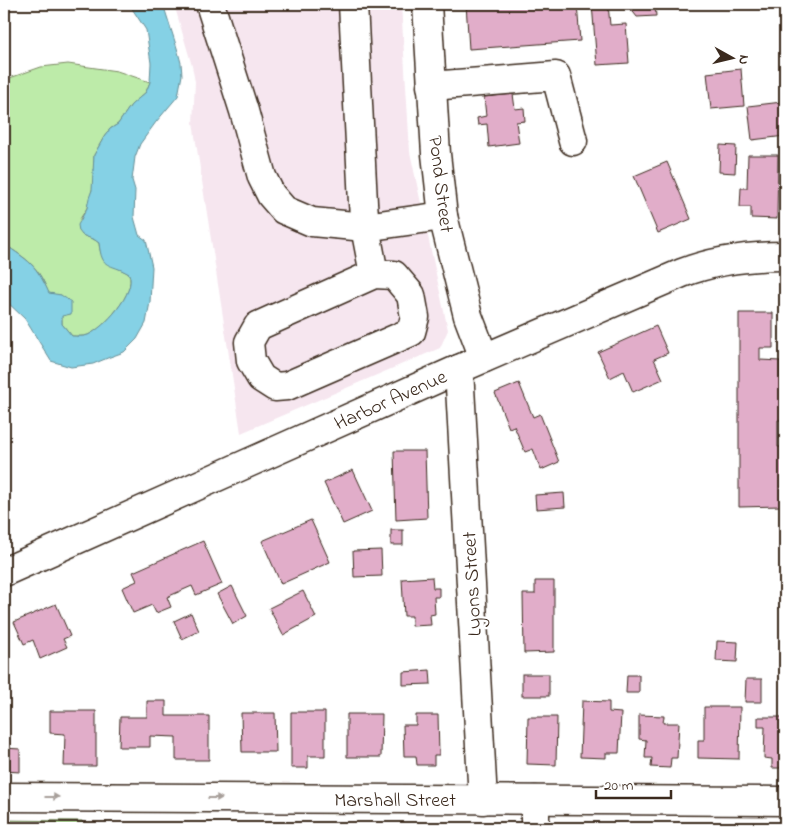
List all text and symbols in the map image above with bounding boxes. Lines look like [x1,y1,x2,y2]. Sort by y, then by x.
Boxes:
north arrow [706,32,756,82]
text: N [732,53,754,66]
street label: Pond Street [419,134,460,235]
street label: Harbor Avenue [330,364,452,439]
street label: Lyons Street [456,530,491,637]
scale bar [596,767,672,799]
text: 20 m [604,775,634,797]
street label: Marshall Street [334,787,456,816]
one-way arrow [45,793,61,801]
one-way arrow [207,794,223,802]

